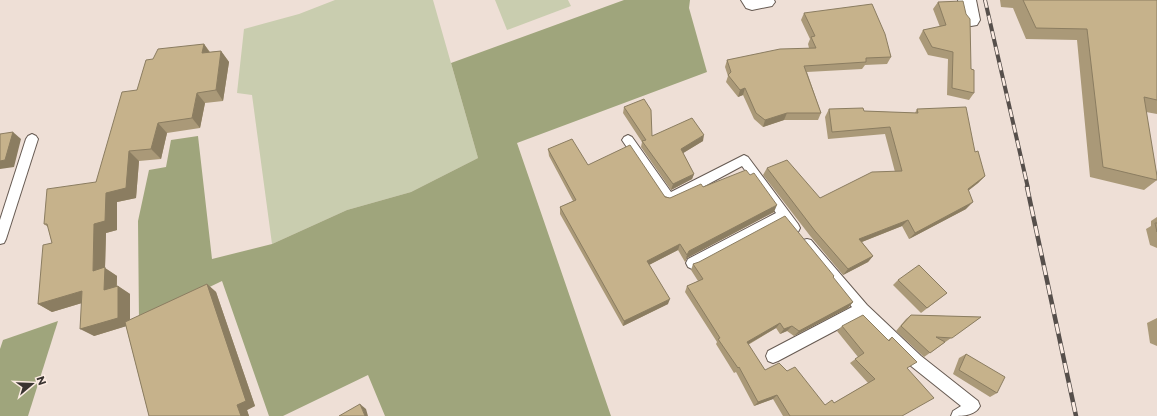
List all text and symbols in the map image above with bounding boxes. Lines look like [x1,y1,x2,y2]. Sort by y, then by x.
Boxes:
north arrow [12,364,52,404]
text: N [33,374,50,387]

